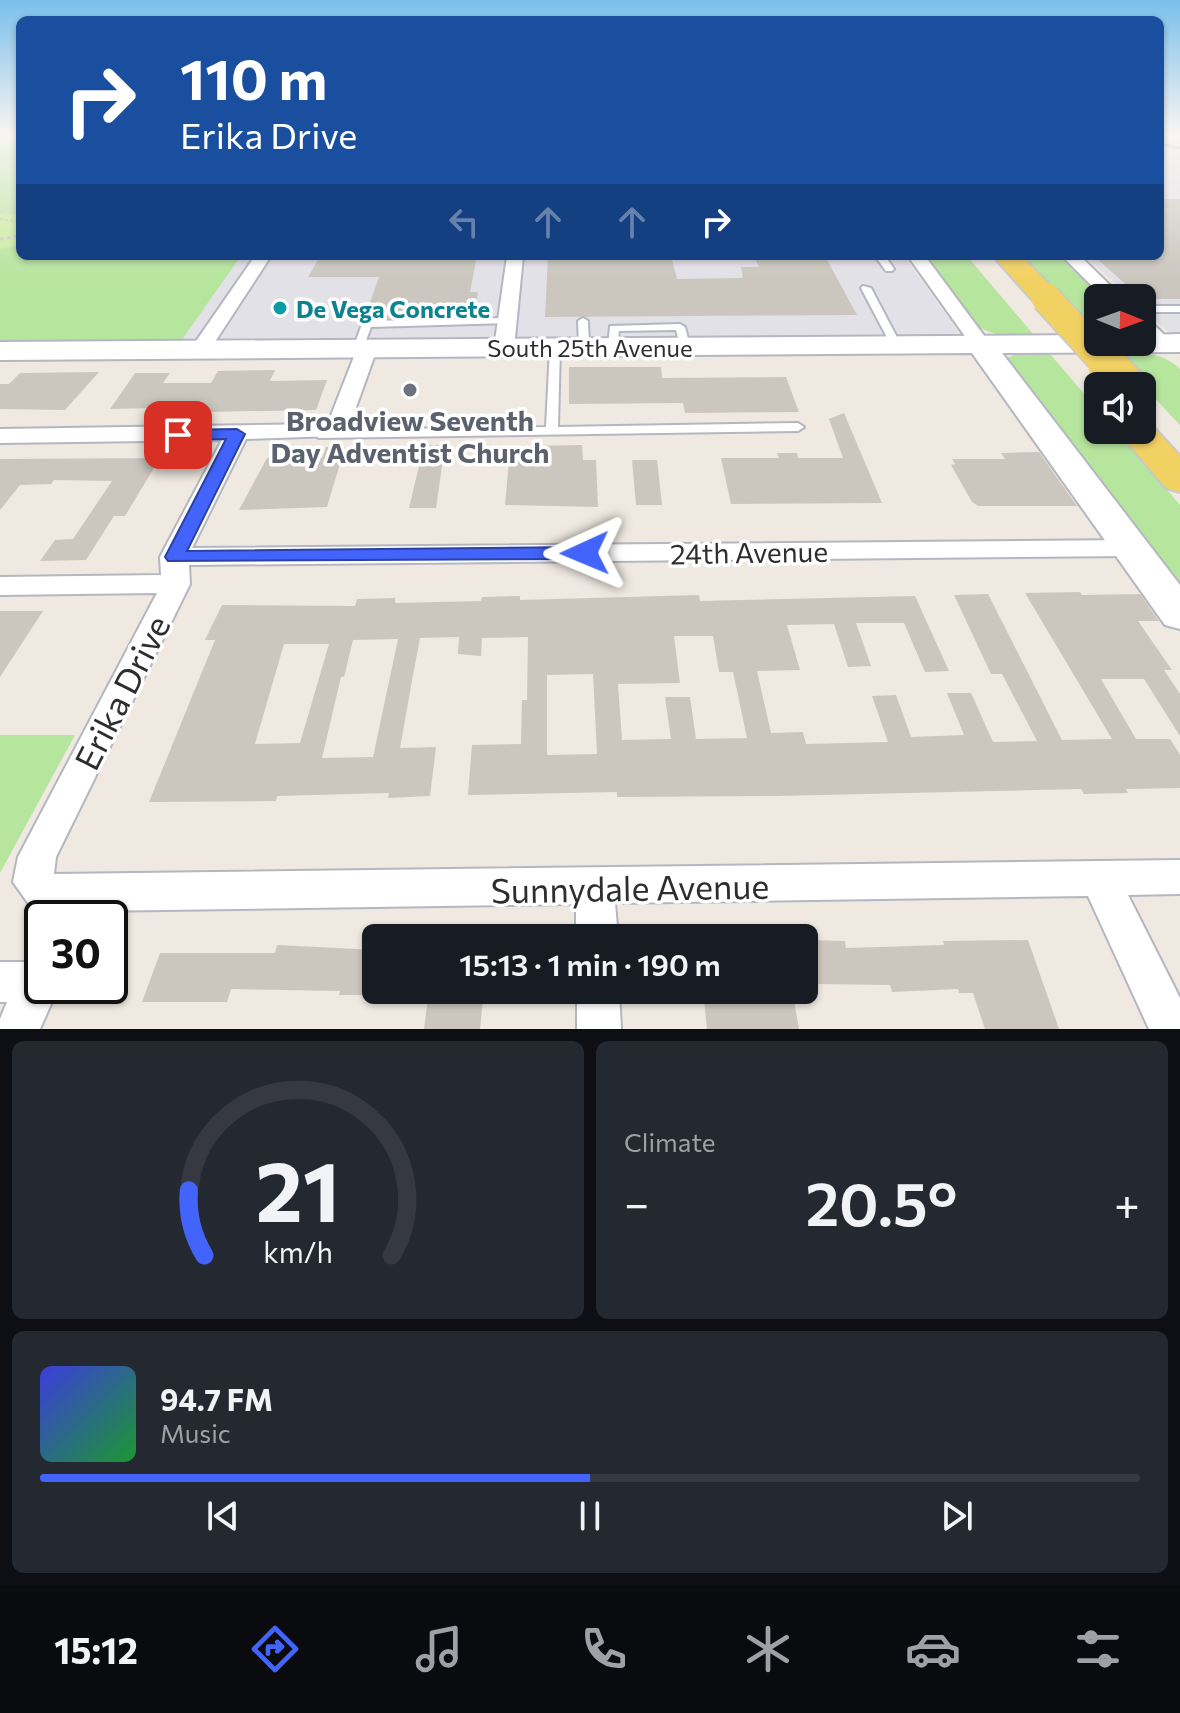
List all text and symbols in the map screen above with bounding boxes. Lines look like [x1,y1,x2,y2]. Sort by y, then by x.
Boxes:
text: 110 m [180,43,327,112]
icon: right [48,48,152,152]
text: Erika Drive [180,112,357,156]
icon: left [442,200,486,244]
icon: ahead [526,200,570,244]
icon: ahead [610,200,654,244]
icon: right [694,200,738,244]
north arrow [1084,284,1156,356]
map controls [1084,284,1156,444]
place label: De Vega Concrete [296,294,490,323]
marker: De Vega Concrete [271,299,289,317]
street label: South 25th Avenue [487,333,693,362]
button: sound [1084,372,1156,444]
marker: Broadview Seventh Day Adventist Church [401,381,419,399]
pin [144,401,212,469]
place label: Broadview Seventh Day Adventist Church [271,403,549,469]
icon: arrive [156,413,200,457]
position arrow [543,511,627,595]
street label: 24th Avenue [670,534,828,570]
street label: Erika Drive [64,608,178,776]
street label: Sunnydale Avenue [490,864,770,910]
speed limit sign: 30 [24,900,128,1004]
text: 15:13 · 1 min · 190 m [459,945,721,982]
text: Climate [624,1126,716,1157]
text: 21 [256,1137,340,1239]
text: 20.5° [806,1165,958,1238]
text: − [624,1175,649,1229]
text: + [1114,1175,1140,1229]
text: km/h [263,1234,333,1269]
text: 94.7 FM [160,1380,273,1417]
text: Music [160,1417,231,1448]
icon: previous [201,1494,245,1538]
icon: pause [568,1494,612,1538]
icon: next [935,1494,979,1538]
icon: directions [247,1621,303,1677]
icon: music [411,1621,467,1677]
icon: phone [576,1621,632,1677]
icon: climate [740,1621,796,1677]
icon: car [905,1621,961,1677]
icon: filters [1070,1621,1126,1677]
text: 15:12 [54,1627,138,1671]

